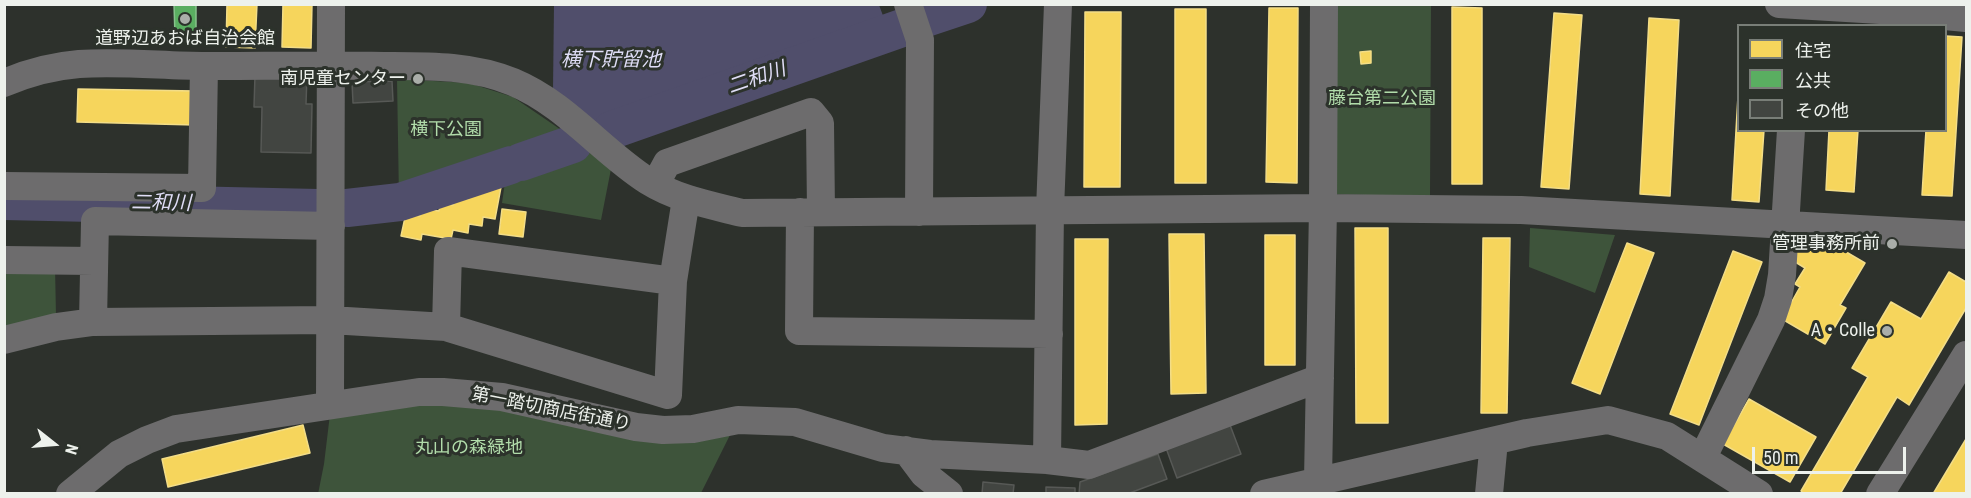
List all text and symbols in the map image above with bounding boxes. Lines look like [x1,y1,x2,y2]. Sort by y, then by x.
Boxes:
marker: 道野辺あおば自治会館 [178,12,192,26]
legend [1737,24,1947,132]
place label: 道野辺あおば自治会館 [95,28,275,50]
text: 住宅 [1795,40,1831,61]
water label: 横下貯留池 [561,49,661,73]
water label: 二和川 [725,58,789,100]
place label: 南児童センター [280,68,406,90]
text: 公共 [1795,70,1831,91]
marker: 南児童センター [411,72,425,86]
park label: 藤台第二公園 [1328,88,1436,110]
text: その他 [1795,100,1849,121]
park label: 横下公園 [410,119,482,141]
water label: 二和川 [131,191,191,217]
place label: 管理事務所前 [1772,233,1880,255]
marker: 管理事務所前 [1885,237,1899,251]
place label: A・Colle [1811,320,1875,342]
marker: A・Colle [1880,324,1894,338]
street label: 第一踏切商店街通り [469,384,633,436]
north arrow [24,414,84,474]
scale bar [1755,435,1910,473]
park label: 丸山の森緑地 [415,437,523,459]
text: N [61,442,82,457]
text: 50 m [1763,447,1798,468]

